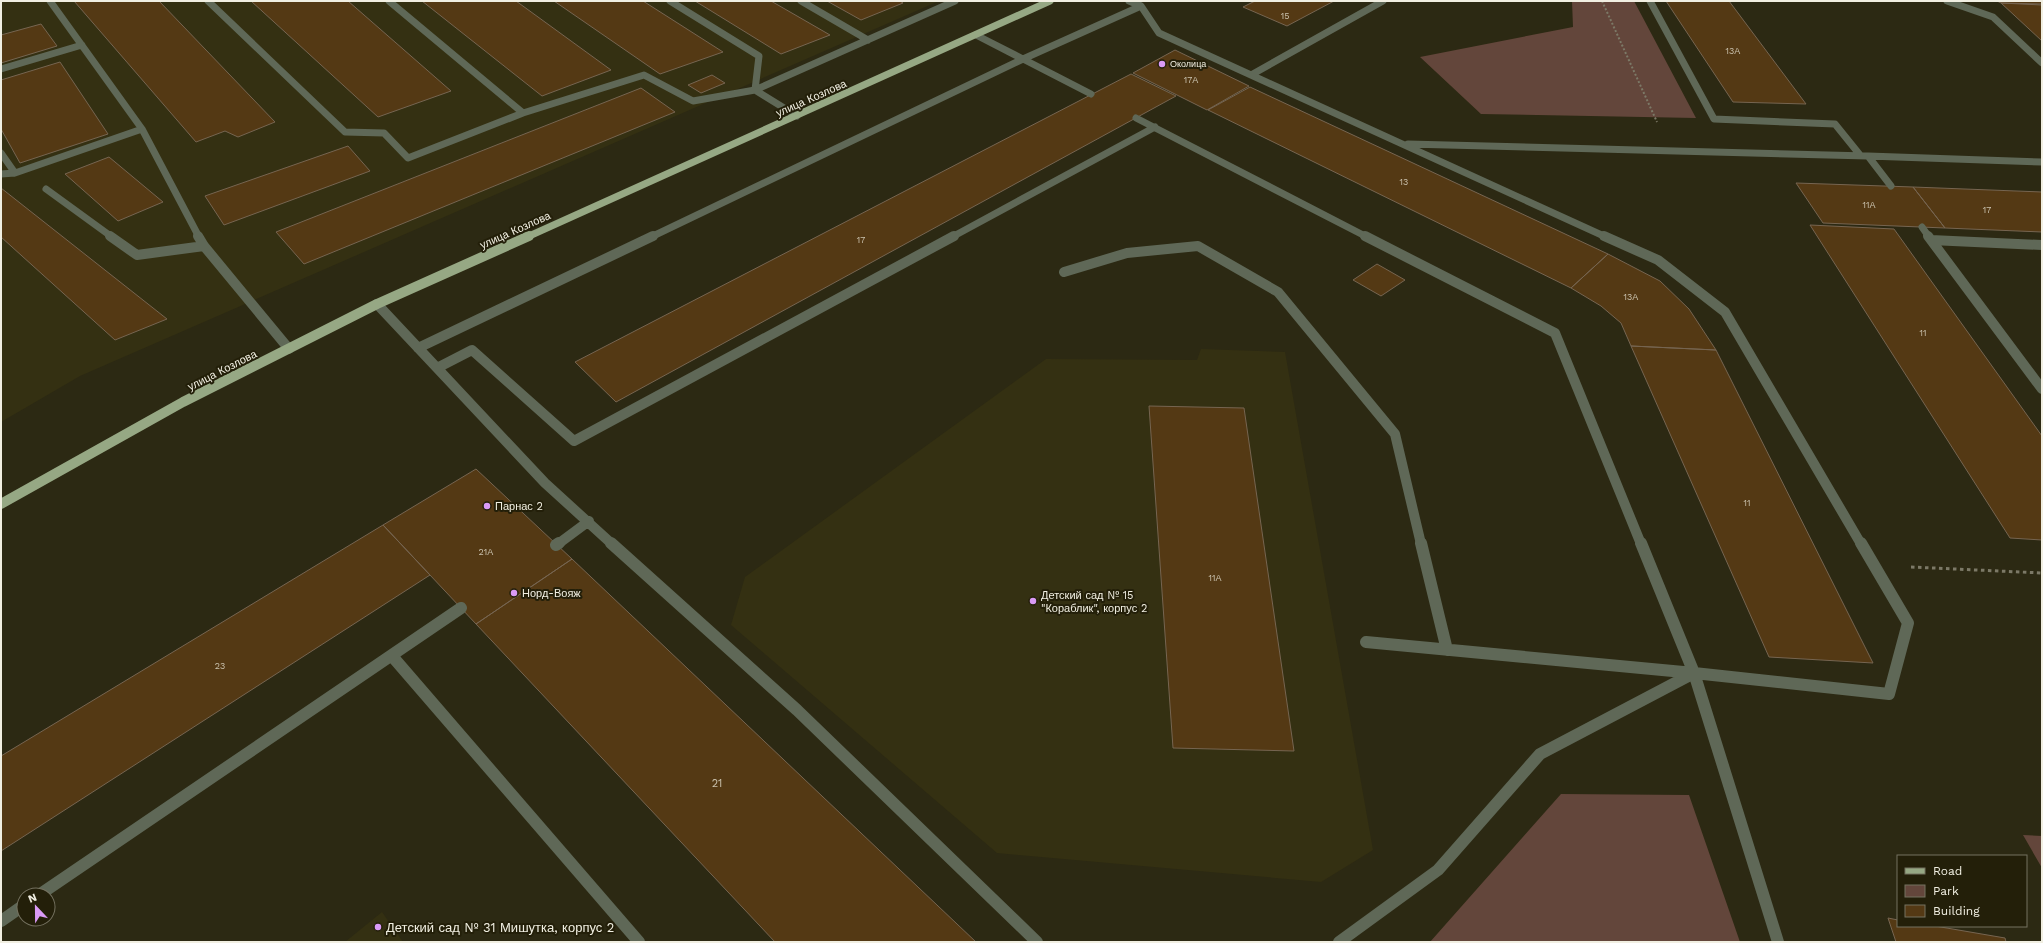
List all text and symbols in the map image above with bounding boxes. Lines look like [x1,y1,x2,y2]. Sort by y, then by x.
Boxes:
house number: 15 [1281,11,1289,21]
house number: 13А [1726,46,1740,56]
marker: Околица [1157,59,1167,69]
place label: Околица [1170,59,1206,69]
house number: 17А [1184,75,1198,85]
street label: улица Козлова [774,77,849,120]
house number: 13 [1400,177,1408,187]
house number: 11А [1862,200,1876,210]
house number: 17 [1983,205,1991,215]
street label: улица Козлова [478,209,553,252]
house number: 17 [857,235,865,245]
house number: 13А [1624,292,1638,302]
house number: 11 [1919,328,1927,338]
street label: улица Козлова [186,347,260,393]
house number: 11 [1743,498,1751,508]
place label: Парнас 2 [495,500,543,513]
marker: Парнас 2 [482,501,492,511]
house number: 21А [479,547,493,557]
house number: 11А [1208,573,1222,583]
place label: Норд-Вояж [522,587,581,600]
marker: Норд-Вояж [509,588,519,598]
place label: Детский сад № 15 "Кораблик", корпус 2 [1041,589,1147,615]
marker: Детский сад № 15 "Кораблик", корпус 2 [1028,596,1038,606]
house number: 23 [215,661,225,671]
house number: 21 [712,777,722,790]
legend [1897,855,2027,927]
text: Road [1933,864,1962,878]
text: Park [1933,884,1959,898]
north arrow [16,887,56,927]
text: N [26,891,39,906]
text: Building [1933,904,1980,918]
place label: Детский сад № 31 Мишутка, корпус 2 [386,920,614,935]
marker: Детский сад № 31 Мишутка, корпус 2 [373,922,383,932]

